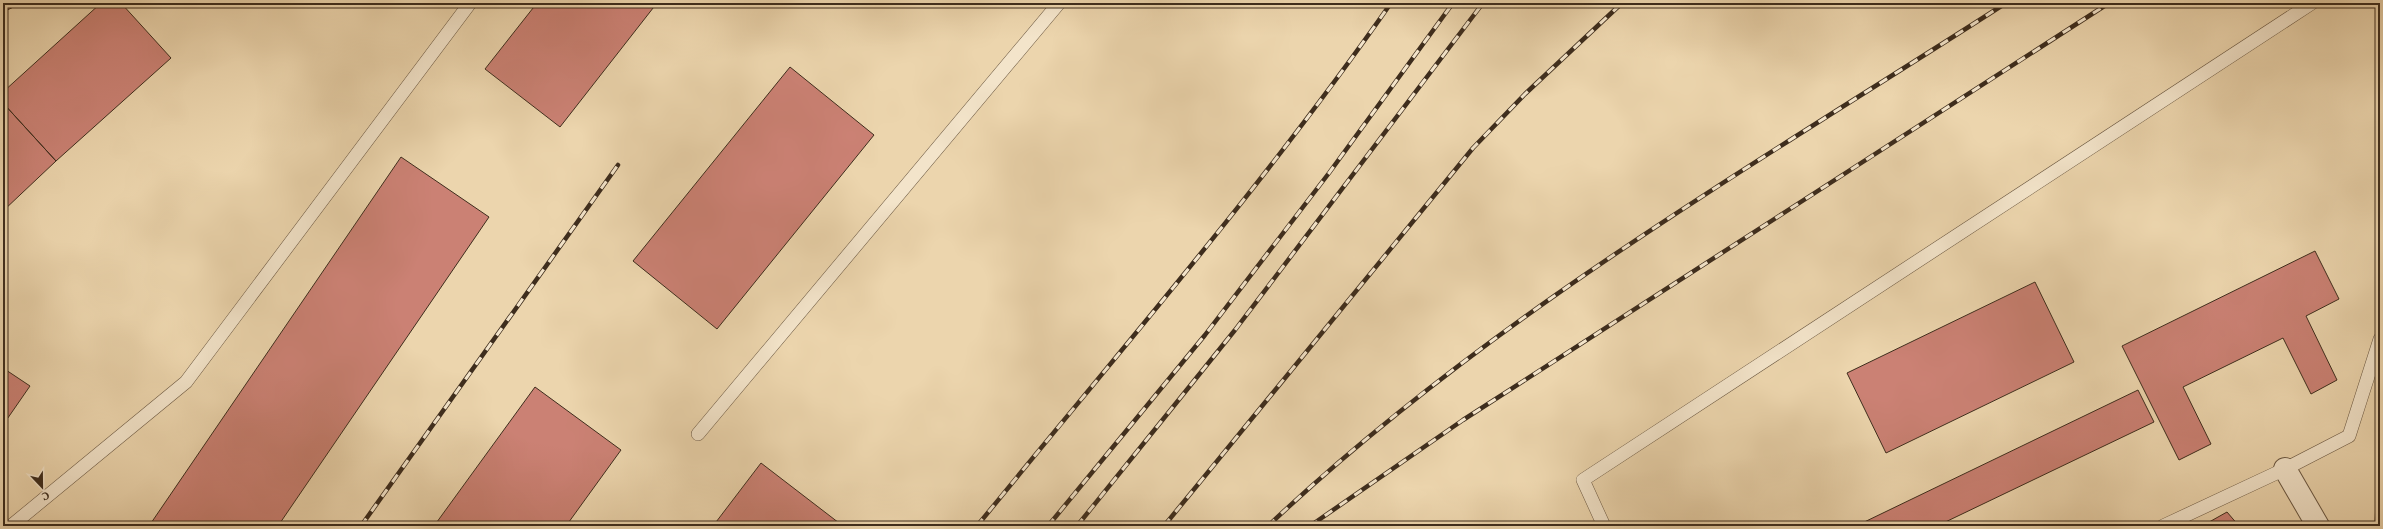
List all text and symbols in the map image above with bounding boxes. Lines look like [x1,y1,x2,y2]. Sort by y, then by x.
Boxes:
north arrow [22,467,62,507]
text: С [39,487,51,503]

